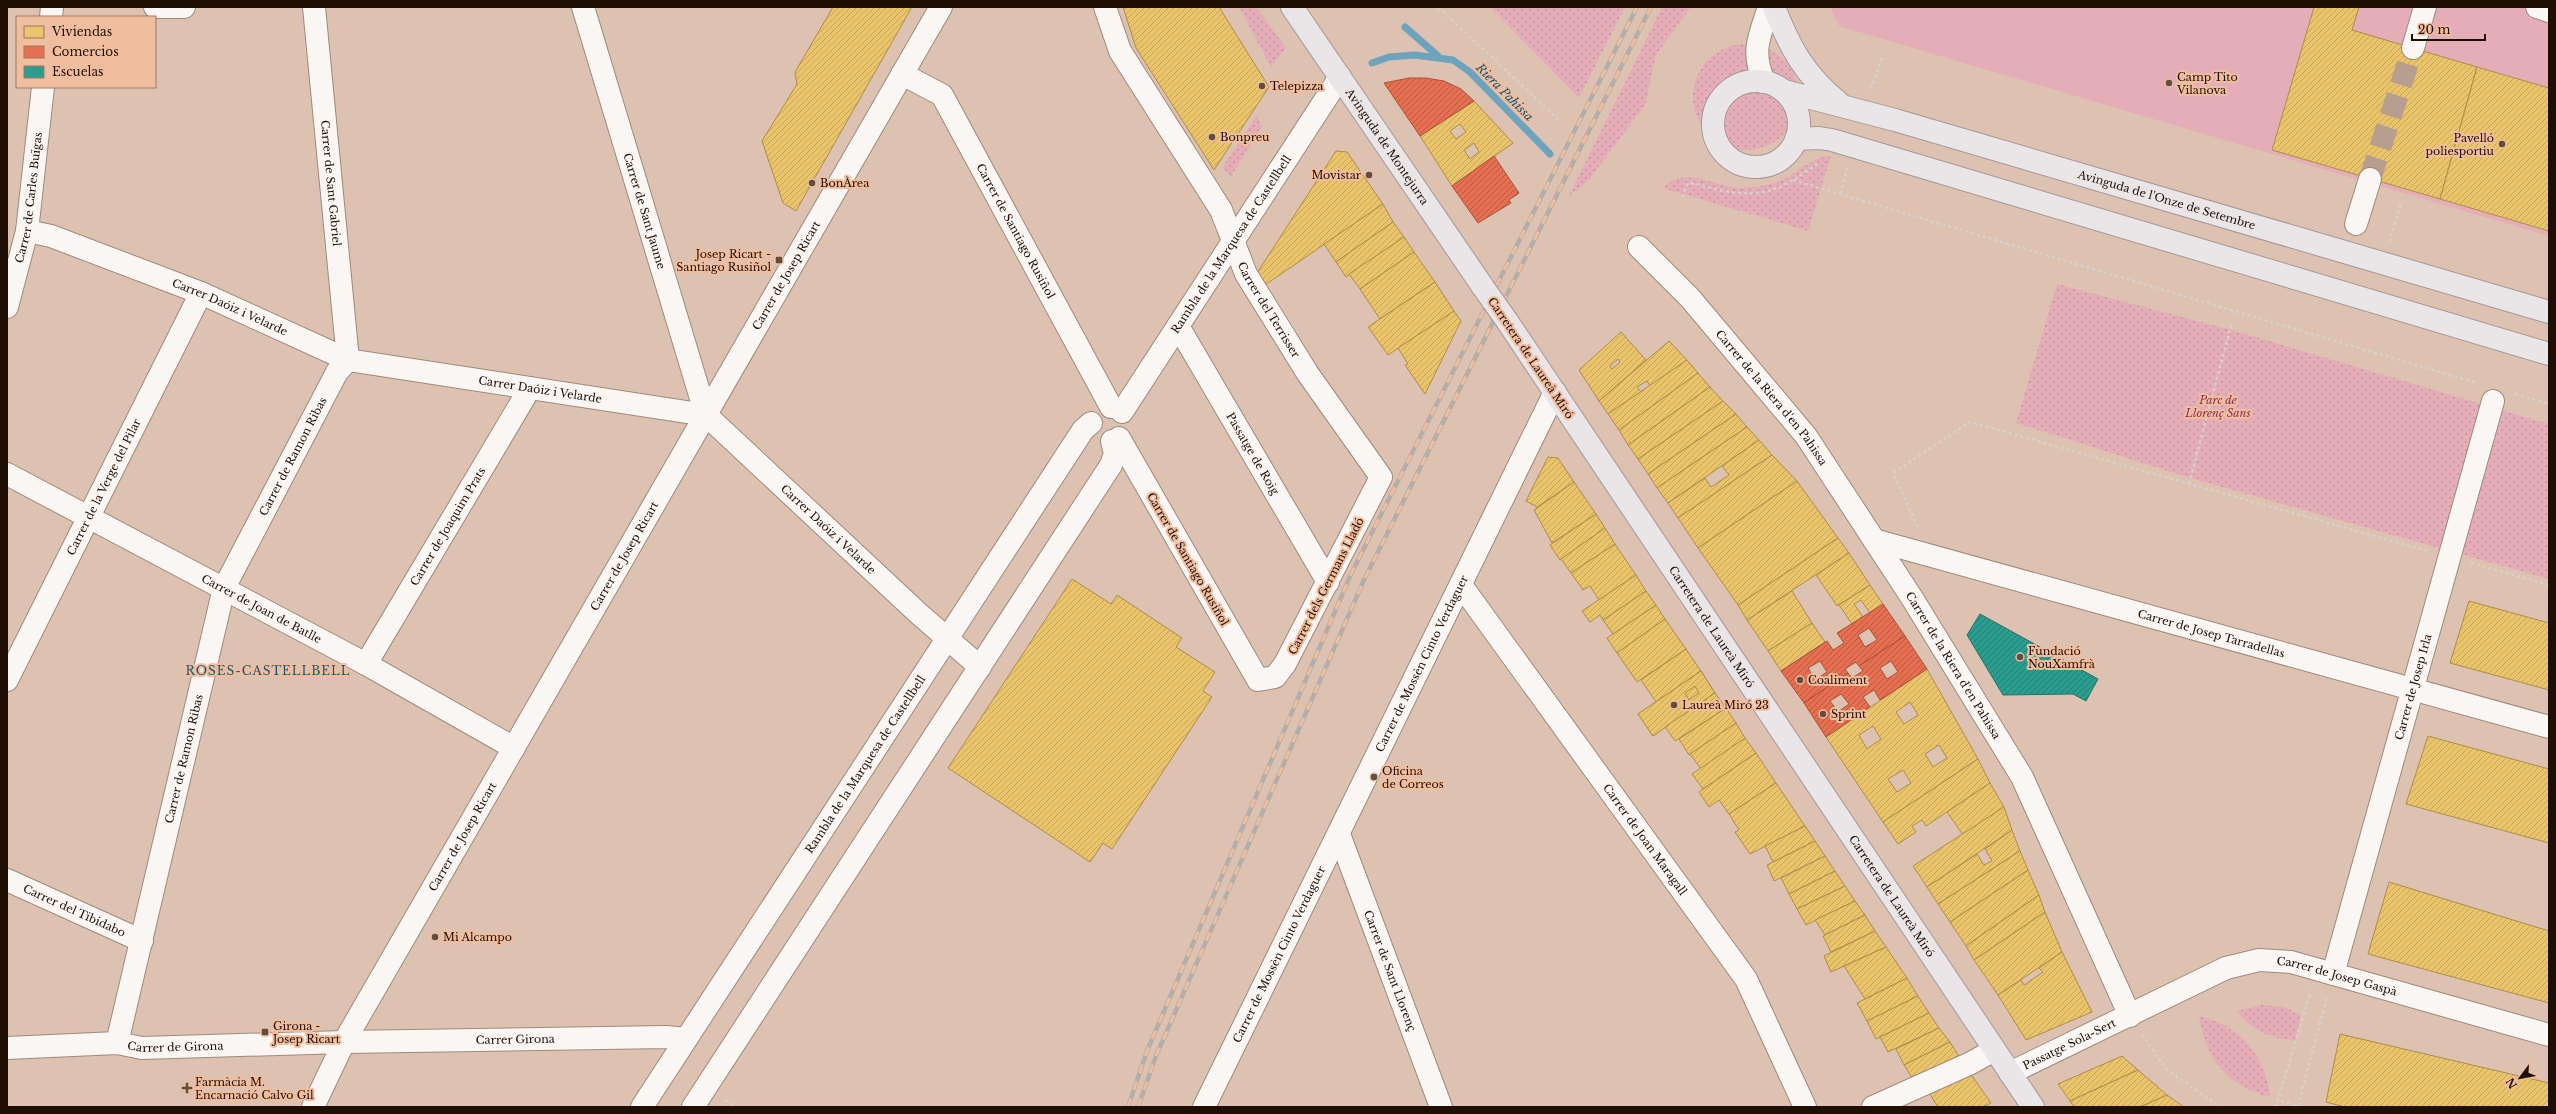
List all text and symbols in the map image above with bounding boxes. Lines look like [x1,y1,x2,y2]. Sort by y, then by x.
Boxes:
legend [16,16,156,88]
scale bar [2412,16,2485,42]
text: 20 m [2418,22,2450,37]
text: Viviendas [51,24,112,39]
text: Comercios [52,44,119,59]
water label: Riera Pahissa [1472,59,1537,124]
text: Escuelas [52,64,104,79]
place label: Camp Tito Vilanova [2176,70,2238,97]
marker: Camp Tito Vilanova [2164,78,2174,88]
place label: Telepizza [1270,79,1324,93]
marker: Telepizza [1257,81,1267,91]
street label: Avinguda de Montejurra [1342,85,1432,208]
street label: Carrer de Sant Gabriel [318,119,344,247]
place label: Bonpreu [1220,130,1270,144]
street label: Carrer de Carles Buïgas [12,131,45,264]
place label: Pavelló poliesportiu [2426,131,2495,158]
marker: Bonpreu [1207,132,1217,142]
marker: Pavelló poliesportiu [2497,139,2507,149]
street label: Carrer de Sant Jaume [620,151,669,271]
street label: Rambla de la Marquesa de Castellbell [1168,152,1294,336]
street label: Carrer de Santiago Rusiñol [973,161,1058,302]
street label: Avinguda de l'Onze de Setembre [2075,167,2257,232]
place label: Movistar [1311,168,1362,182]
marker: Movistar [1364,170,1374,180]
place label: BonÀrea [820,176,870,190]
marker: BonÀrea [807,178,817,188]
street label: Carrer de Josep Ricart [749,218,824,333]
place label: Josep Ricart - Santiago Rusiñol [676,247,771,274]
marker: Josep Ricart - Santiago Rusiñol [774,255,784,265]
street label: Carrer del Terrisser [1235,260,1304,361]
street label: Carrer Daóiz i Velarde [170,276,290,339]
street label: Carretera de Laureà Miró [1485,295,1577,421]
street label: Carrer de la Riera d'en Pahissa [1713,327,1831,469]
street label: Carrer Daóiz i Velarde [477,373,603,406]
park label: Parc de Llorenç Sans [2184,393,2251,420]
street label: Carrer de Ramon Ribas [256,395,330,518]
street label: Passatge de Roig [1223,410,1283,498]
street label: Carrer de la Verge del Pilar [64,416,144,558]
street label: Carrer de Joaquim Prats [407,465,488,588]
street label: Carrer Daóiz i Velarde [778,481,879,577]
street label: Carrer de Santiago Rusiñol [1144,490,1232,628]
street label: Carrer de Josep Ricart [587,498,662,613]
street label: Carrer dels Germans Lladó [1285,515,1367,657]
street label: Carretera de Laureà Miró [1666,563,1757,690]
street label: Carrer de Joan de Batlle [199,571,324,646]
street label: Carrer de Mossèn Cinto Verdaguer [1372,572,1471,754]
street label: Carrer de la Riera d'en Pahissa [1903,589,2004,742]
street label: Carrer de Josep Tarradellas [2136,606,2286,660]
street label: Carrer de Josep Irla [2392,632,2435,742]
place label: Fundació NouXamfrà [2028,644,2096,671]
marker: Fundació NouXamfrà [2015,652,2025,662]
district label: ROSES-CASTELLBELL [186,663,350,678]
street label: Rambla de la Marquesa de Castellbell [802,672,929,856]
place label: Coaliment [1808,673,1868,687]
marker: Coaliment [1795,675,1805,685]
street label: Carrer de Ramon Ribas [162,693,206,825]
place label: Laureà Miró 23 [1682,698,1769,712]
marker: Laureà Miró 23 [1669,700,1679,710]
place label: Sprint [1831,707,1867,721]
marker: Sprint [1818,709,1828,719]
place label: Oficina de Correos [1382,764,1444,791]
marker: Oficina de Correos [1369,772,1379,782]
street label: Carrer de Josep Ricart [425,779,500,894]
street label: Carrer de Joan Maragall [1600,781,1690,898]
street label: Carretera de Laureà Miró [1846,833,1938,960]
street label: Carrer de Mossèn Cinto Verdaguer [1230,863,1329,1045]
street label: Carrer del Tibidabo [21,881,128,940]
street label: Carrer de Sant Llorenç [1361,908,1419,1034]
place label: Mi Alcampo [443,930,512,944]
marker: Mi Alcampo [430,932,440,942]
street label: Carrer de Josep Gaspà [2276,954,2400,999]
street label: Passatge Sola-Sert [2021,1015,2119,1073]
place label: Girona - Josep Ricart [271,1019,341,1046]
marker: Girona - Josep Ricart [260,1027,270,1037]
street label: Carrer Girona [476,1032,556,1047]
street label: Carrer de Girona [126,1038,225,1055]
north arrow [2500,1058,2540,1098]
place label: Farmàcia M. Encarnació Calvo Gil [195,1075,314,1102]
text: N [2502,1075,2520,1091]
marker: Farmàcia M. Encarnació Calvo Gil [182,1083,192,1093]

